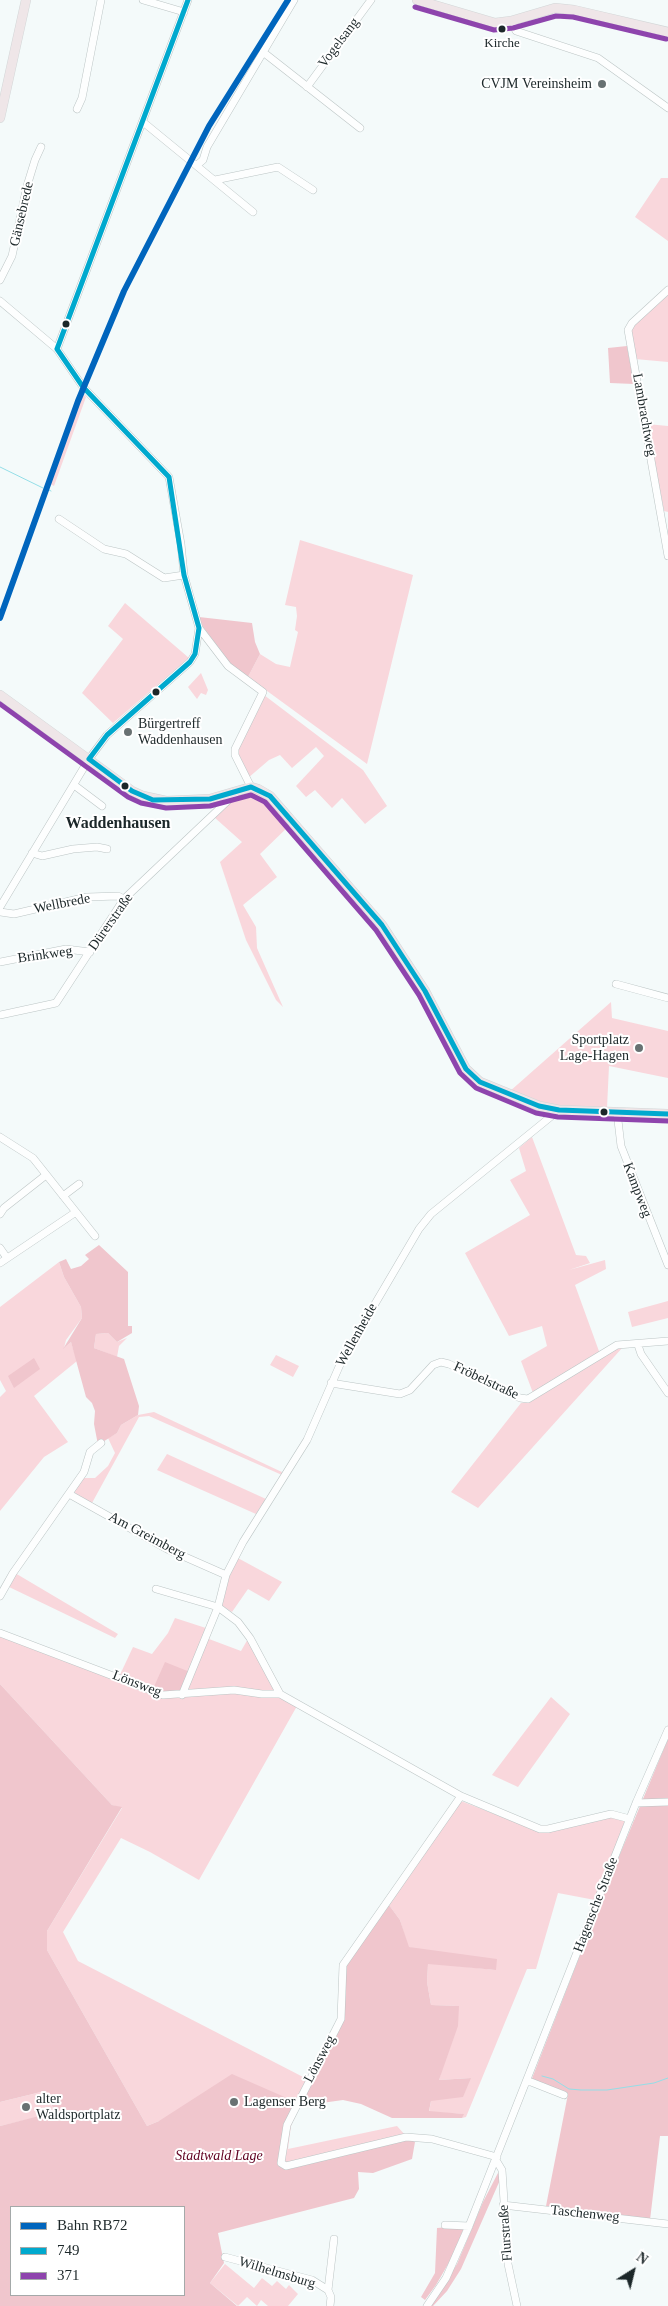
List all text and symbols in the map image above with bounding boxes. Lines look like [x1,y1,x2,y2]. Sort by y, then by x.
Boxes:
street label: Vogelsang [315,15,363,71]
marker: Kirche [497,24,507,34]
place label: Kirche [484,36,520,52]
place label: CVJM Vereinsheim [481,76,592,92]
marker: CVJM Vereinsheim [596,78,608,90]
street label: Gänsebrede [6,180,38,248]
unlabelled marker [61,319,71,329]
street label: Lambrachtweg [628,372,660,458]
unlabelled marker [151,687,161,697]
place label: Bürgertreff Waddenhausen [138,716,222,749]
marker: Bürgertreff Waddenhausen [122,726,134,738]
unlabelled marker [120,781,130,791]
district label: Waddenhausen [66,814,170,834]
street label: Wellbrede [32,890,92,918]
street label: Dürerstraße [85,890,137,954]
street label: Brinkweg [16,943,74,967]
place label: Sportplatz Lage-Hagen [560,1032,629,1064]
marker: Sportplatz Lage-Hagen [633,1042,645,1054]
unlabelled marker [599,1107,609,1117]
street label: Kampweg [619,1160,655,1220]
street label: Wellenheide [333,1300,381,1370]
street label: Fröbelstraße [451,1359,521,1403]
street label: Am Greimberg [106,1509,188,1563]
street label: Lönsweg [110,1667,164,1701]
street label: Hagensche Straße [570,1855,622,1955]
street label: Lönsweg [301,2032,339,2086]
place label: alter Waldsportplatz [36,2091,120,2124]
place label: Lagenser Berg [244,2094,326,2110]
marker: Lagenser Berg [228,2096,240,2108]
marker: alter Waldsportplatz [20,2101,32,2113]
park label: Stadtwald Lage [175,2148,263,2164]
street label: Taschenweg [550,2202,620,2226]
street label: Flurstraße [496,2204,516,2262]
legend [10,2206,185,2296]
text: Bahn RB72 [57,2217,127,2233]
text: 749 [57,2242,80,2258]
north arrow [608,2246,658,2296]
text: N [634,2249,651,2268]
street label: Wilhelmsburg [237,2253,317,2293]
text: 371 [57,2267,80,2283]

